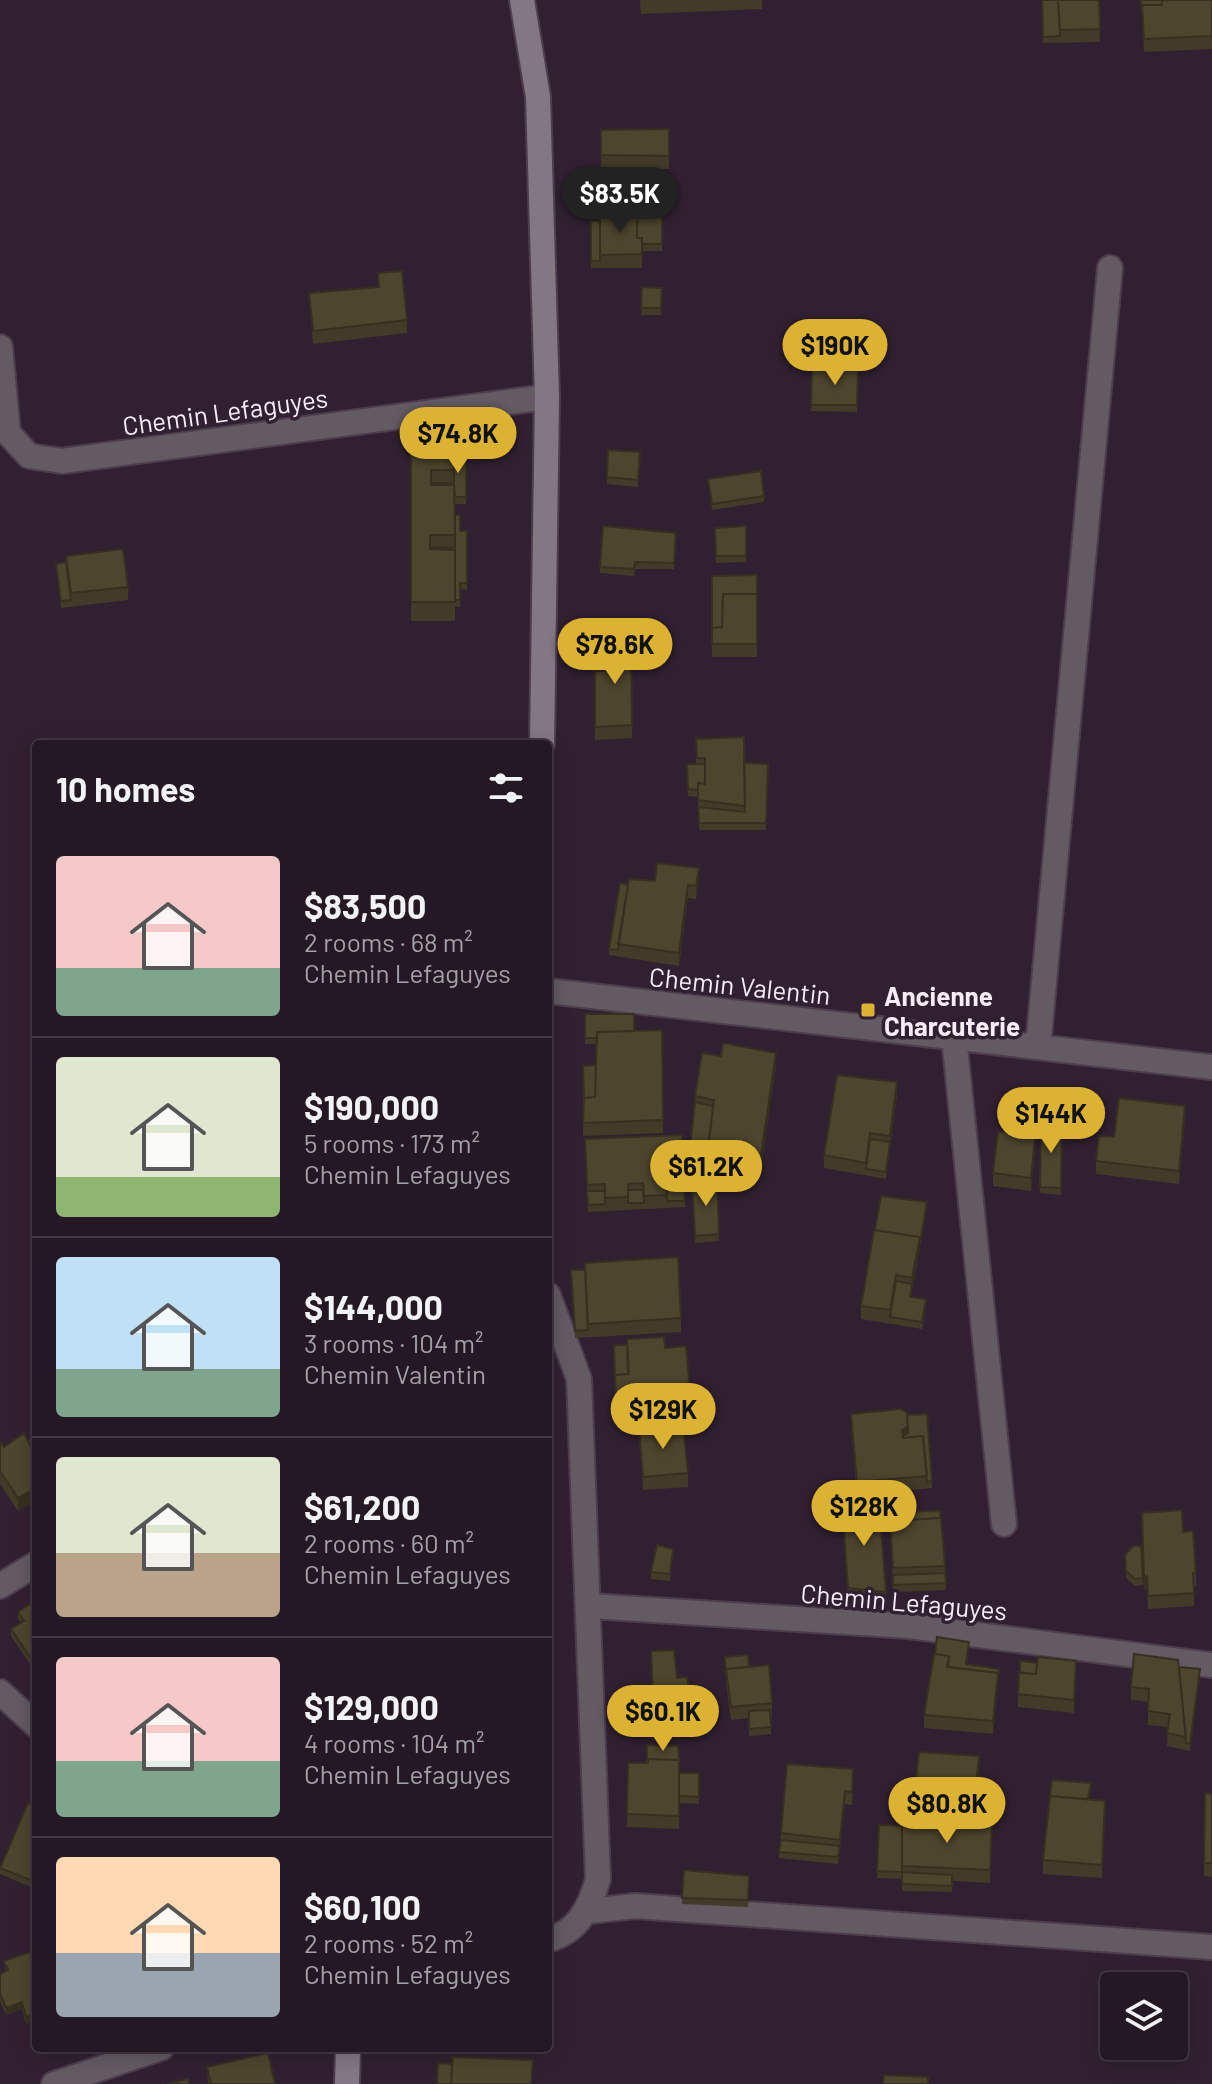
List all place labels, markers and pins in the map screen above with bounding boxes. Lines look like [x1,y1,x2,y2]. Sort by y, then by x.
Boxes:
pin: $83.5K [555,167,685,235]
pin: $190K [779,319,891,387]
pin: $74.8K [393,407,523,475]
pin: $78.6K [550,618,680,686]
place label: Ancienne Charcuterie [884,980,1020,1041]
marker: Ancienne Charcuterie [859,1001,877,1019]
pin: $144K [995,1087,1107,1155]
pin: $61.2K [641,1140,771,1208]
pin: $129K [607,1383,719,1451]
pin: $128K [808,1480,920,1548]
pin: $60.1K [598,1685,728,1753]
pin: $80.8K [882,1777,1012,1845]

